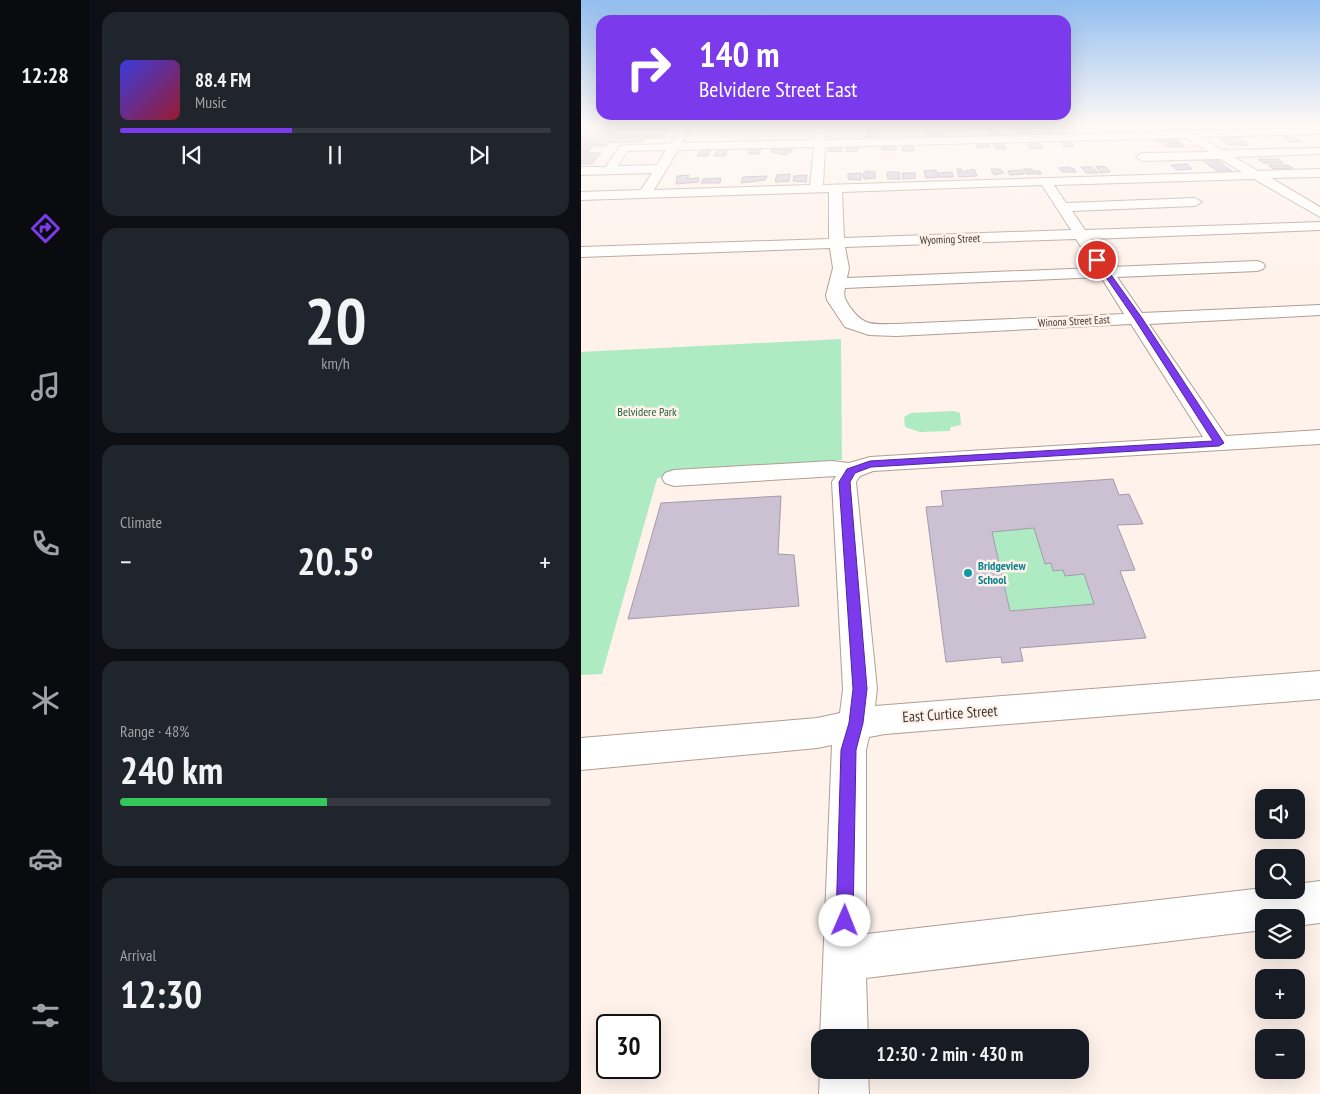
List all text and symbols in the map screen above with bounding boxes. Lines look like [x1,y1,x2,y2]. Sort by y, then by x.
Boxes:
text: 140 m [699,31,780,77]
icon: right [616,35,681,100]
text: 12:28 [21,61,69,89]
text: 88.4 FM [195,68,251,92]
text: Belvidere Street East [699,75,857,103]
text: Music [195,92,227,112]
icon: previous [178,141,206,169]
icon: pause [321,141,349,169]
icon: next [465,141,493,169]
icon: directions [28,211,63,246]
street label: Wyoming Street [920,231,980,247]
pin [1076,239,1118,281]
icon: arrive [1083,246,1111,274]
text: 20 [304,278,367,362]
street label: Winona Street East [1038,312,1110,330]
text: km/h [321,353,350,373]
icon: music [28,369,63,404]
park label: Belvidere Park [617,404,677,419]
text: Climate [120,512,162,532]
icon: phone [28,526,63,561]
text: 20.5° [297,536,374,585]
text: − [120,543,132,580]
text: + [539,543,551,580]
place label: Bridgeview School [978,558,1026,587]
marker: Bridgeview School [962,567,974,579]
icon: climate [28,683,63,718]
street label: East Curtice Street [902,701,998,726]
text: Range · 48% [120,721,189,741]
text: 240 km [120,745,223,794]
map controls [1255,789,1305,1079]
button: sound [1255,789,1305,839]
icon: car [28,841,63,876]
button: search [1255,849,1305,899]
position arrow [818,894,870,946]
button: layers [1255,909,1305,959]
text: Arrival [120,945,156,965]
text: 12:30 [120,969,202,1018]
button: + [1255,969,1305,1019]
icon: filters [28,998,63,1033]
speed limit sign: 30 [596,1014,661,1079]
button: − [1255,1029,1305,1079]
text: 12:30 · 2 min · 430 m [877,1042,1023,1066]

